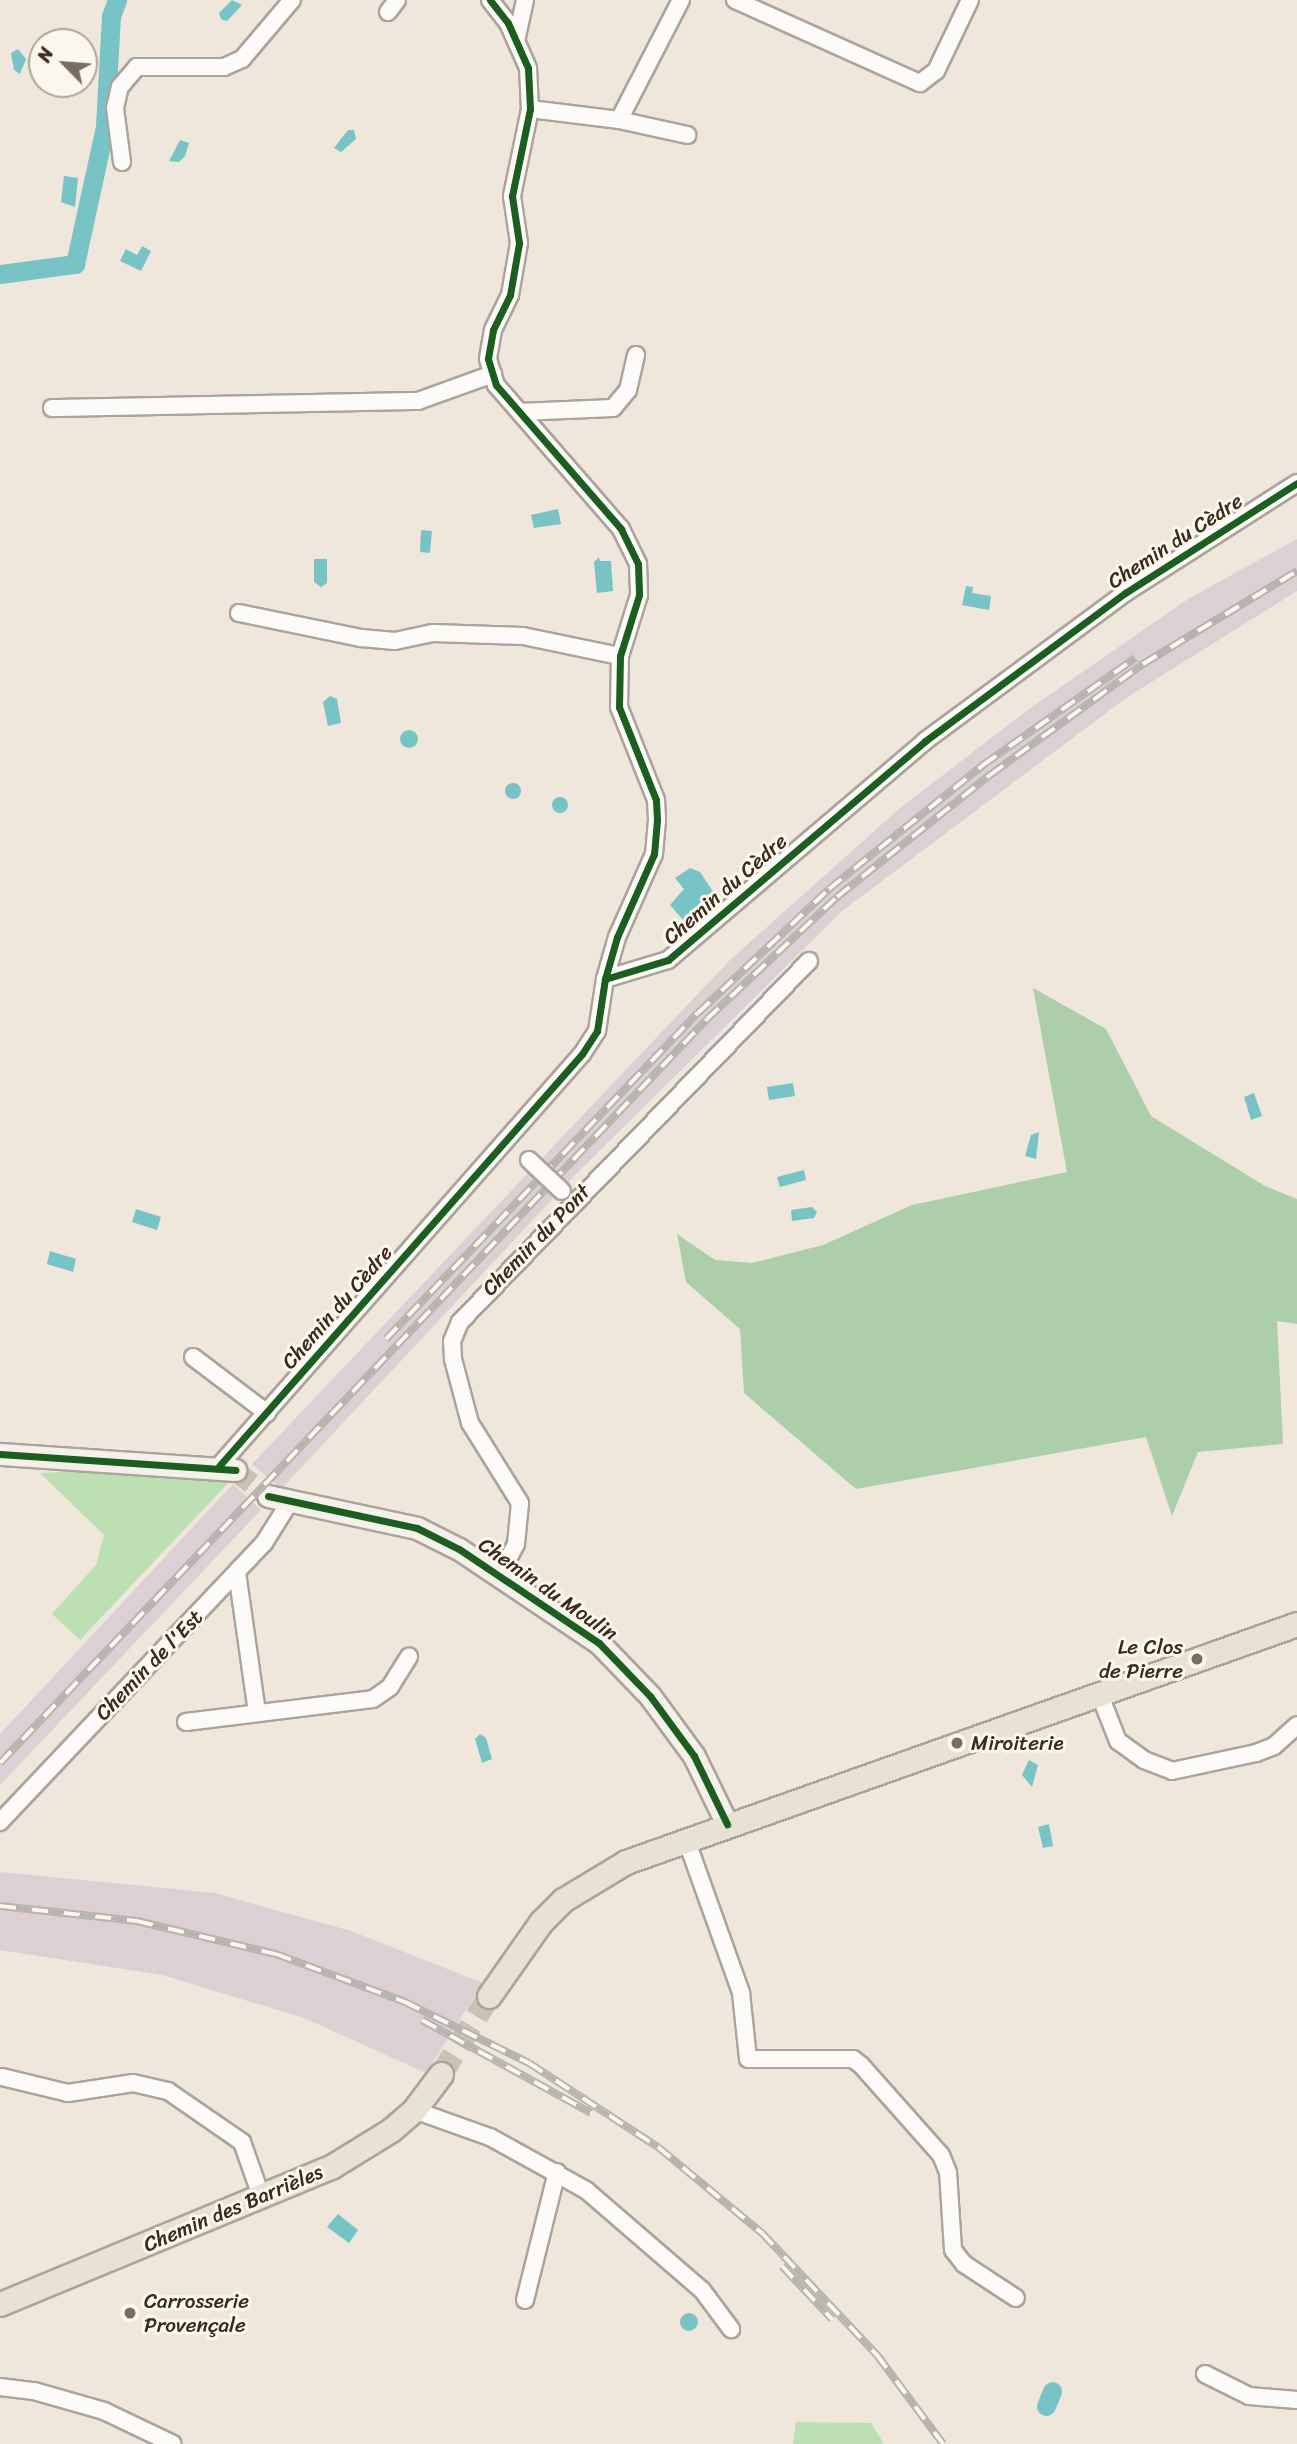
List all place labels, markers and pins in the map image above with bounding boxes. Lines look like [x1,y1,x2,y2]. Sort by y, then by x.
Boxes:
place label: Le Clos de Pierre [1099,1634,1183,1684]
marker: Le Clos de Pierre [1189,1651,1205,1667]
place label: Miroiterie [971,1730,1064,1756]
marker: Miroiterie [949,1735,965,1751]
place label: Carrosserie Provençale [144,2288,249,2338]
marker: Carrosserie Provençale [122,2305,138,2321]

